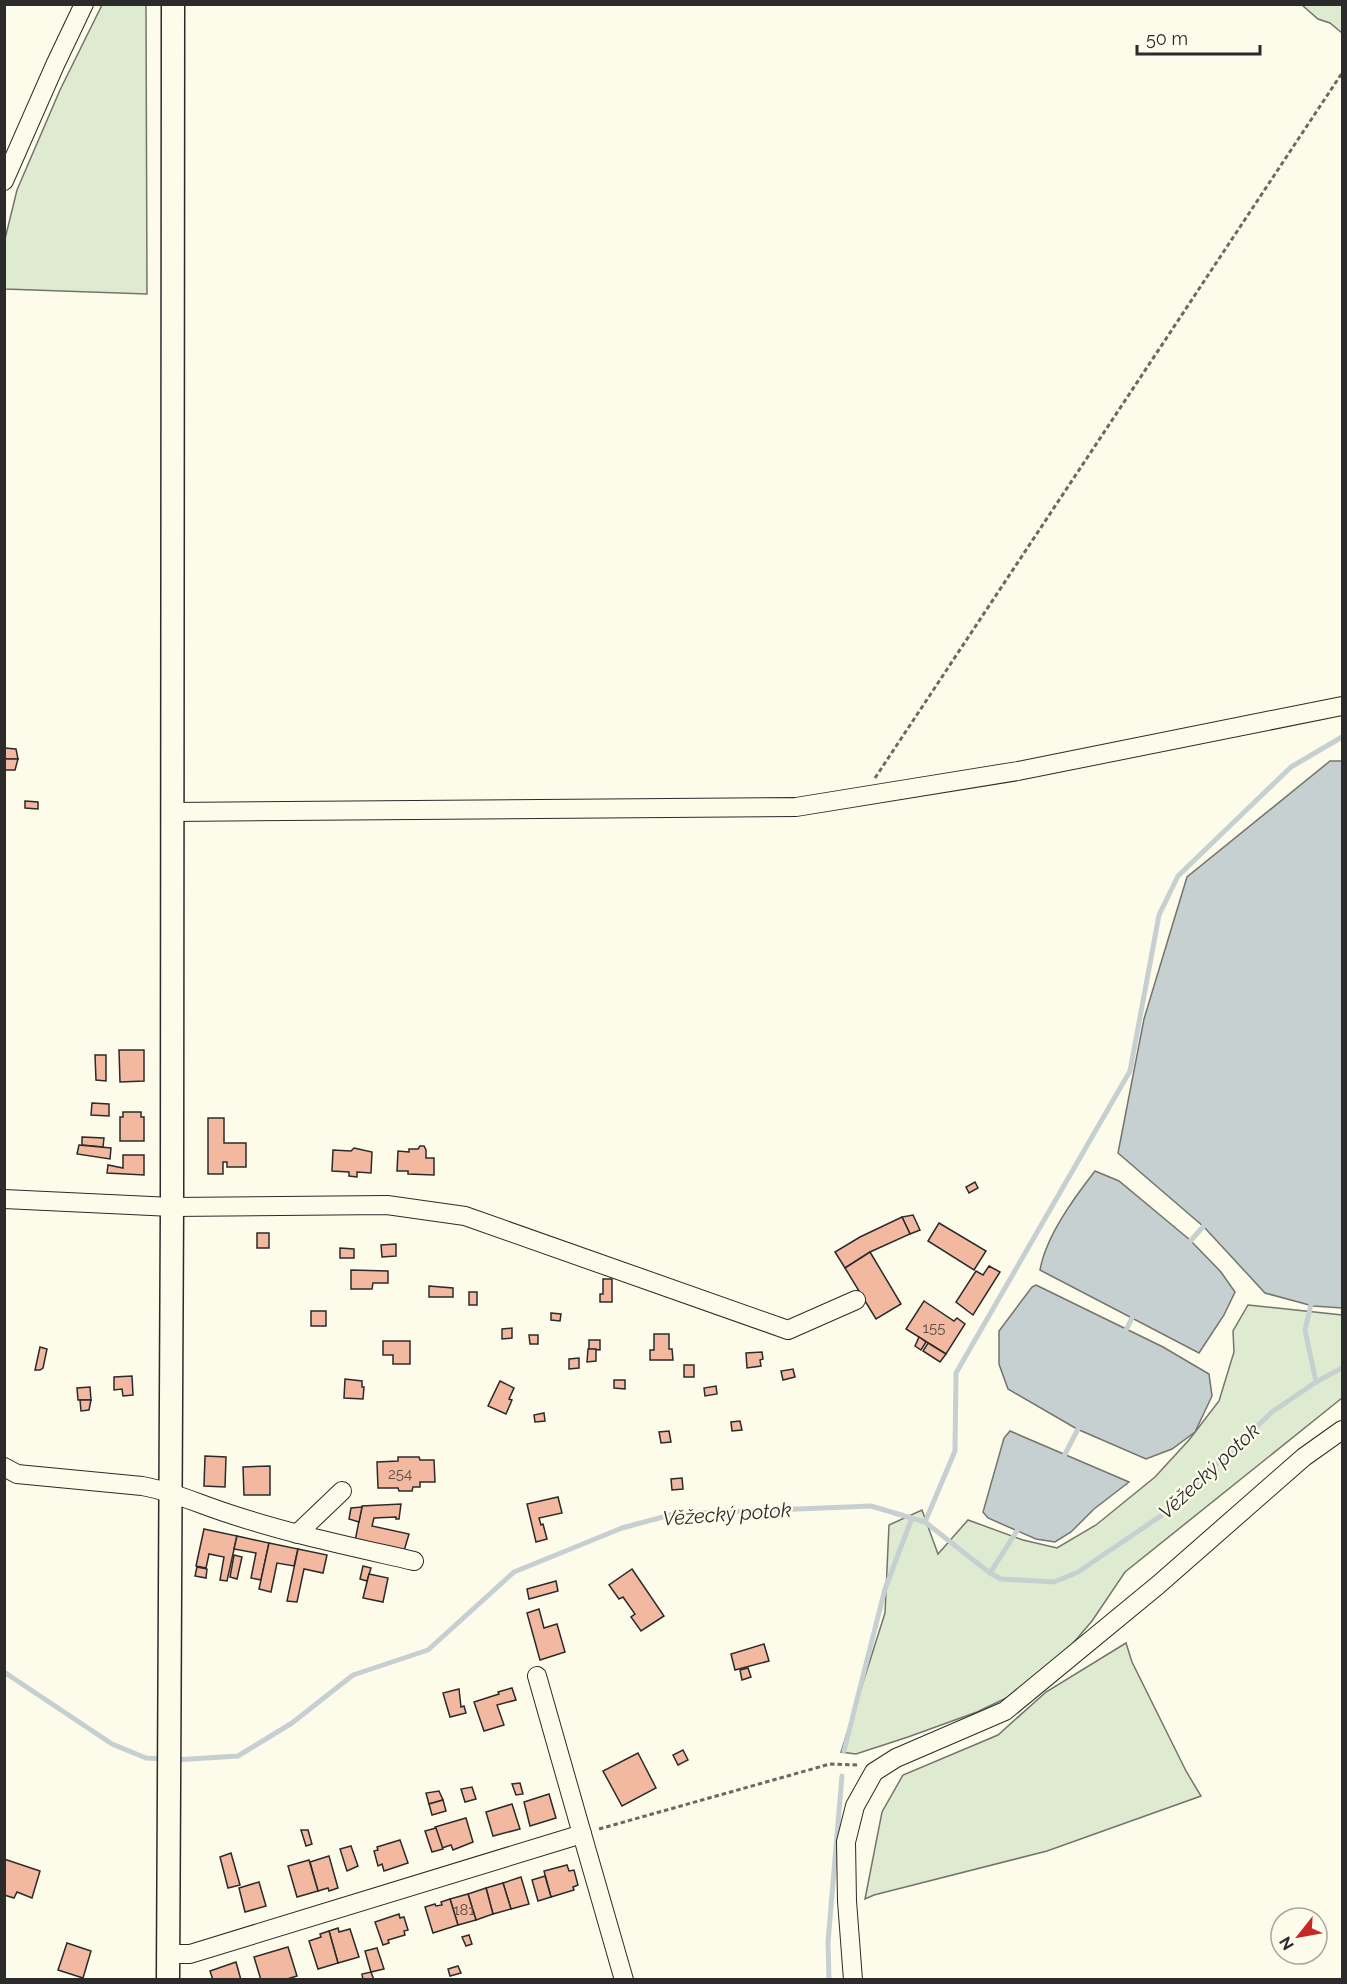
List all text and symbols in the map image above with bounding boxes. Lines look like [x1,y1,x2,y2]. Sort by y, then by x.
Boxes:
scale bar [1137,18,1260,56]
text: 50 m [1146,28,1188,49]
house number: 155 [923,1319,945,1337]
water label: Věžecký potok [1154,1418,1265,1524]
house number: 254 [388,1465,412,1483]
water label: Věžecký potok [662,1498,793,1530]
house number: 181 [453,1901,475,1919]
north arrow [1269,1906,1329,1966]
text: N [1275,1933,1298,1954]

